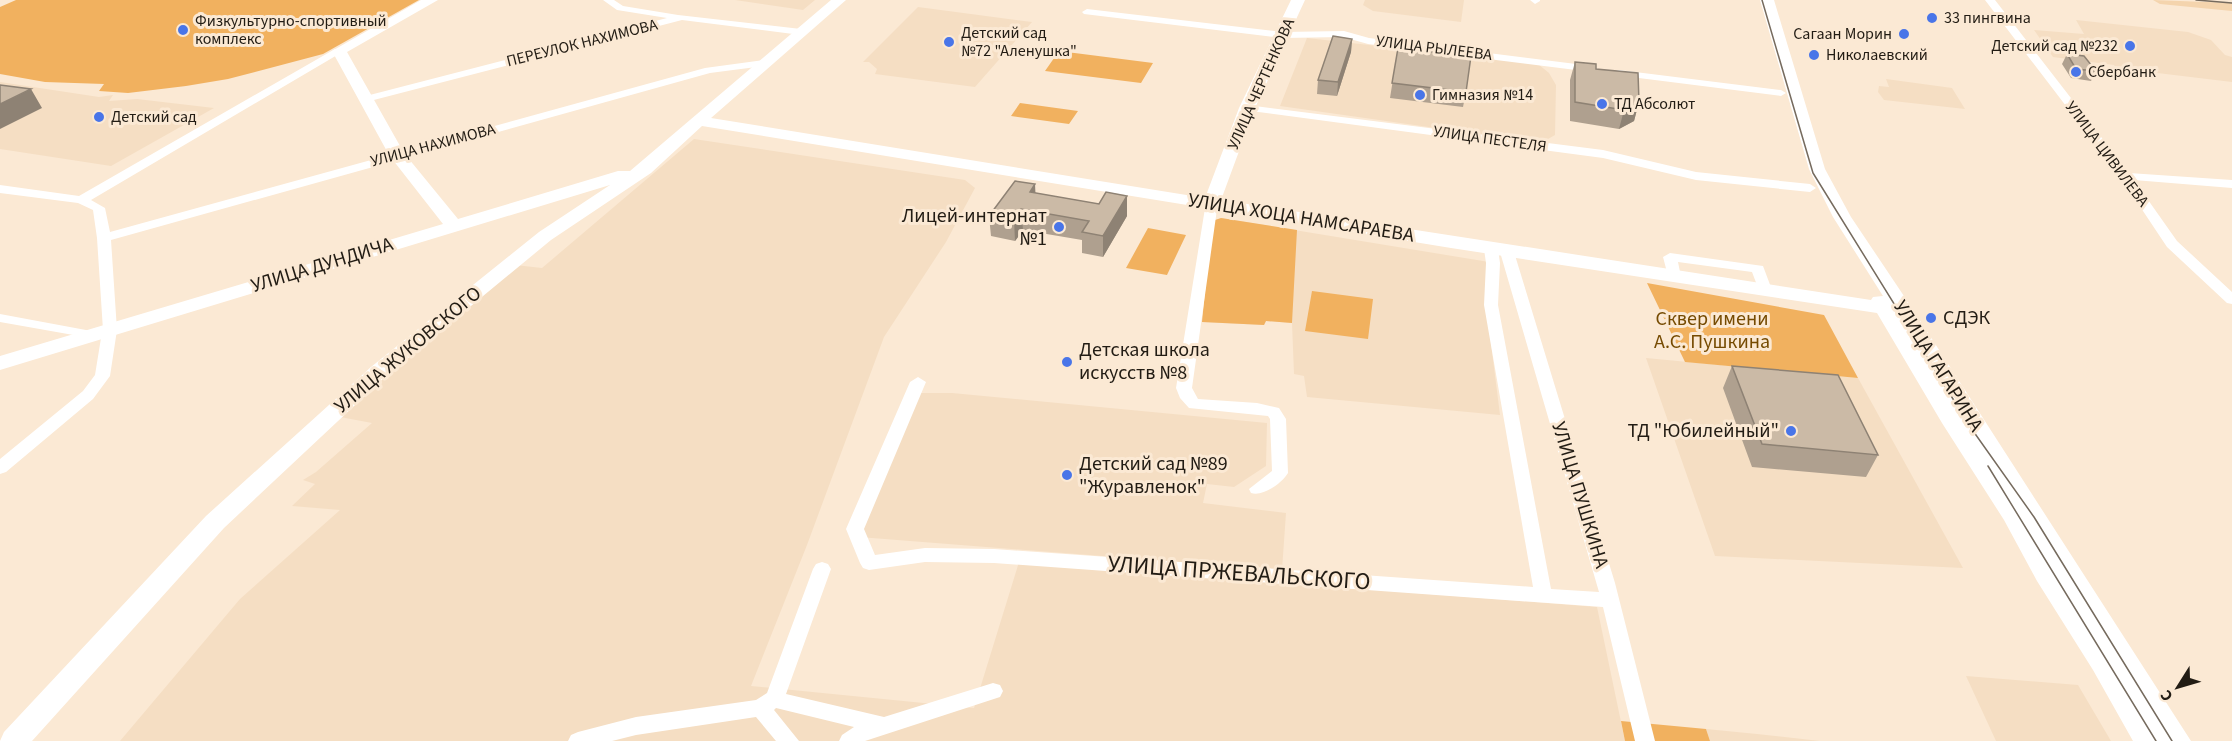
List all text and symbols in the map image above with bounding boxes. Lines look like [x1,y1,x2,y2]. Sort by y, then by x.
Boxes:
place label: 33 пингвина [1944,7,2031,29]
place label: Физкультурно-спортивный комплекс [195,10,387,50]
marker: 33 пингвина [1925,11,1939,25]
street label: ПЕРЕУЛОК НАХИМОВА [504,14,660,72]
street label: УЛИЦА ЧЕРТЕНКОВА [1222,14,1300,153]
place label: Детский сад №72 "Аленушка" [961,22,1077,62]
marker: Физкультурно-спортивный комплекс [176,23,190,37]
place label: Сагаан Морин [1793,23,1892,45]
marker: Сагаан Морин [1897,27,1911,41]
street label: УЛИЦА РЫЛЕЕВА [1375,30,1494,66]
marker: Детский сад №72 "Аленушка" [942,35,956,49]
place label: Детский сад №232 [1991,35,2118,57]
marker: Детский сад №232 [2123,39,2137,53]
place label: Николаевский [1826,44,1928,66]
marker: Николаевский [1807,48,1821,62]
place label: Сбербанк [2088,61,2156,83]
marker: Сбербанк [2069,65,2083,79]
place label: Гимназия №14 [1432,84,1533,106]
marker: Гимназия №14 [1413,88,1427,102]
place label: ТД Абсолют [1614,93,1695,115]
marker: ТД Абсолют [1595,97,1609,111]
street label: УЛИЦА ЦИВИЛЕВА [2060,97,2154,212]
place label: Детский сад [111,106,197,128]
marker: Детский сад [92,110,106,124]
street label: УЛИЦА НАХИМОВА [368,118,498,172]
street label: УЛИЦА ПЕСТЕЛЯ [1432,120,1548,158]
street label: УЛИЦА ХОЦА НАМСАРАЕВА [1186,186,1416,250]
place label: Лицей-интернат №1 [902,202,1047,253]
marker: Лицей-интернат №1 [1052,220,1066,234]
street label: УЛИЦА ДУНДИЧА [248,230,397,300]
street label: УЛИЦА ЖУКОВСКОГО [328,280,488,420]
street label: УЛИЦА ГАГАРИНА [1886,295,1990,437]
place label: СДЭК [1943,304,1991,332]
park label: Сквер имени А.С. Пушкина [1654,305,1770,356]
marker: СДЭК [1924,311,1938,325]
place label: Детская школа искусств №8 [1079,336,1210,387]
marker: Детская школа искусств №8 [1060,355,1074,369]
place label: ТД "Юбилейный" [1628,417,1779,445]
street label: УЛИЦА ПУШКИНА [1544,418,1616,572]
marker: ТД "Юбилейный" [1784,424,1798,438]
place label: Детский сад №89 "Журавленок" [1079,450,1228,501]
marker: Детский сад №89 "Журавленок" [1060,468,1074,482]
street label: УЛИЦА ПРЖЕВАЛЬСКОГО [1106,546,1372,600]
north arrow [2148,657,2208,717]
text: С [2155,685,2178,706]

